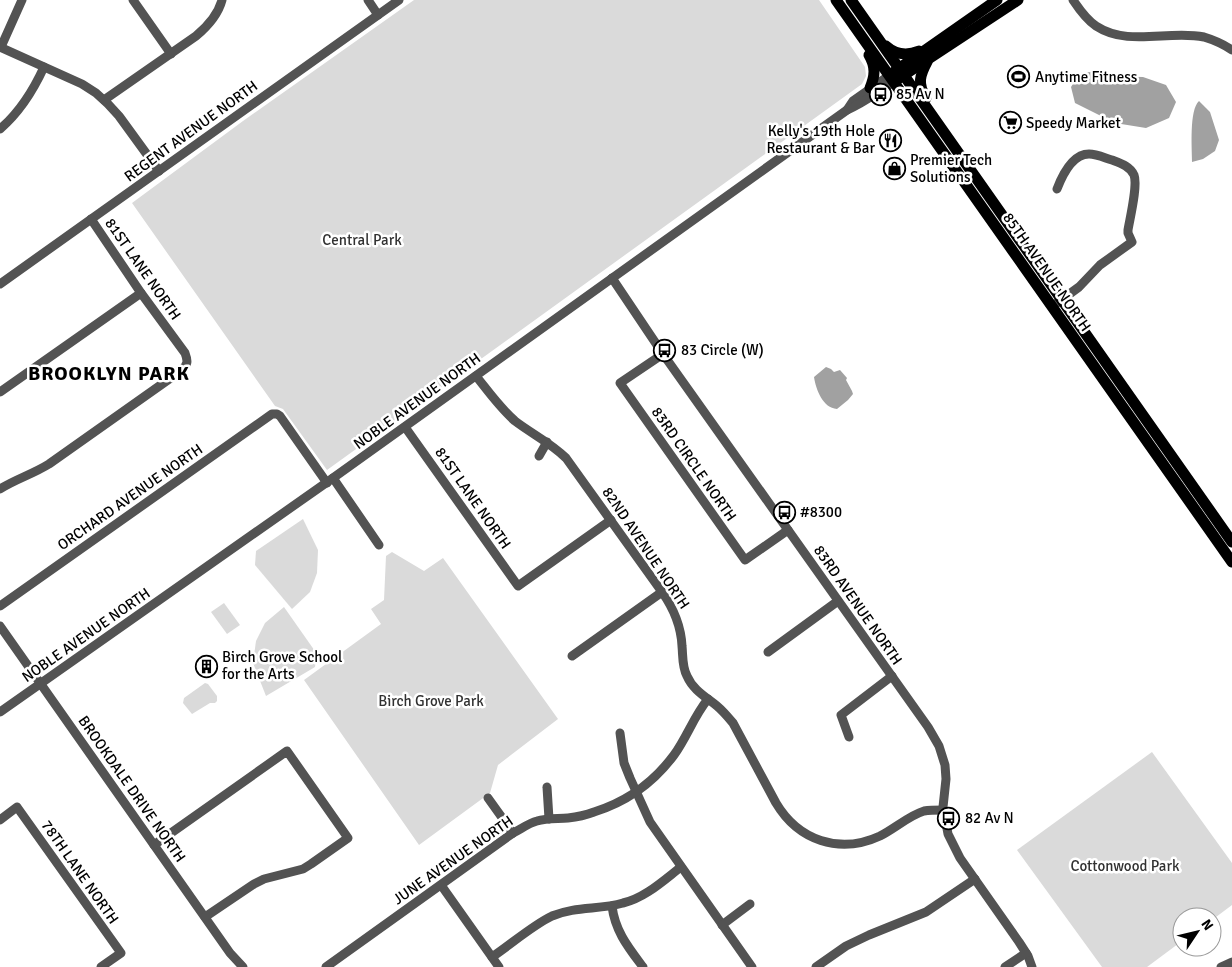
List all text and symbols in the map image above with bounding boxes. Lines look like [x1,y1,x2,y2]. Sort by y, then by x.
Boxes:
sports icon: Anytime Fitness [1007,65,1031,89]
place label: Anytime Fitness [1035,68,1138,86]
street label: REGENT AVENUE NORTH [121,77,261,185]
bus stop icon: 85 Av N [868,82,892,106]
place label: 85 Av N [896,85,945,103]
supermarket icon: Speedy Market [998,111,1022,135]
place label: Speedy Market [1026,114,1121,132]
place label: Kelly's 19th Hole Restaurant & Bar [766,122,875,157]
restaurant icon: Kelly's 19th Hole Restaurant & Bar [879,128,903,152]
place label: Premier Tech Solutions [910,151,992,186]
shop icon: Premier Tech Solutions [882,157,906,181]
street label: 85TH AVENUE NORTH [999,209,1095,335]
street label: 81ST LANE NORTH [101,215,185,323]
park label: Central Park [322,231,402,249]
bus stop icon: 83 Circle (W) [653,338,677,362]
place label: 83 Circle (W) [681,341,764,359]
street label: NOBLE AVENUE NORTH [350,349,484,453]
district label: BROOKLYN PARK [28,361,190,386]
street label: 83RD CIRCLE NORTH [648,403,740,525]
street label: ORCHARD AVENUE NORTH [54,440,206,554]
street label: 81ST LANE NORTH [431,444,515,552]
street label: 82ND AVENUE NORTH [598,484,694,612]
bus stop icon: #8300 [772,500,796,524]
place label: #8300 [800,503,842,521]
street label: 83RD AVENUE NORTH [810,542,906,668]
street label: NOBLE AVENUE NORTH [18,584,154,686]
place label: Birch Grove School for the Arts [222,648,342,683]
building icon: Birch Grove School for the Arts [194,654,218,678]
park label: Birch Grove Park [378,692,484,710]
street label: BROOKDALE DRIVE NORTH [75,712,189,866]
bus stop icon: 82 Av N [937,806,961,830]
place label: 82 Av N [965,809,1014,827]
street label: JUNE AVENUE NORTH [389,812,517,908]
street label: 78TH LANE NORTH [38,817,122,927]
park label: Cottonwood Park [1070,857,1180,875]
north arrow [1172,907,1222,957]
text: N [1197,916,1217,934]

